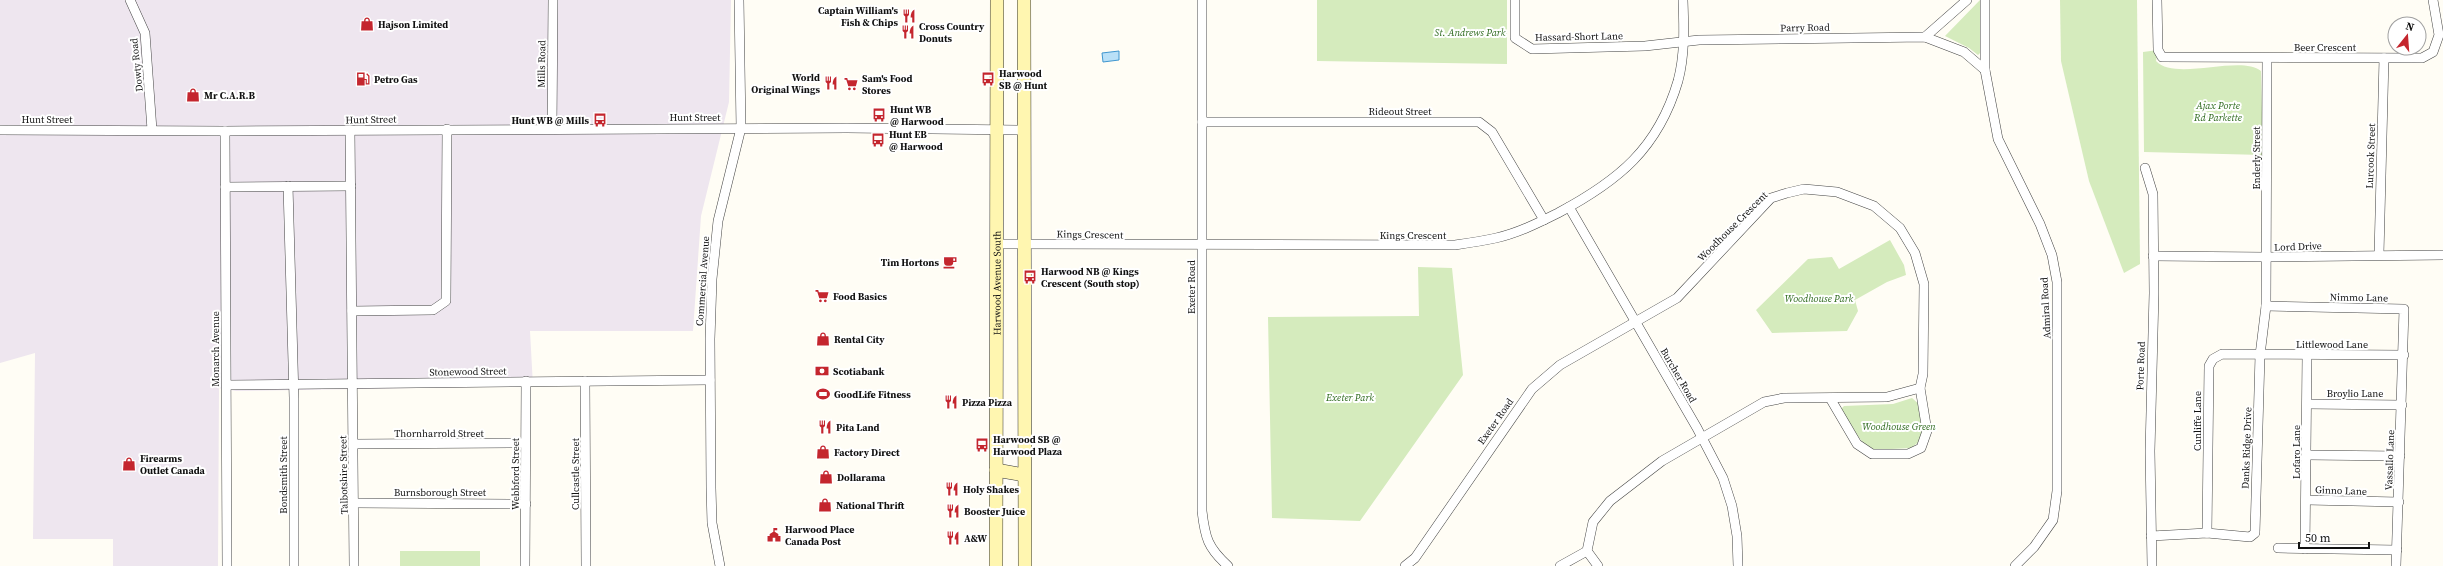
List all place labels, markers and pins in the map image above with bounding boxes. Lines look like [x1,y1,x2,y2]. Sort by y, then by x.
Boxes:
place label: Captain William's Fish & Chips [818,4,898,29]
restaurant icon: Captain William's Fish & Chips [901,8,917,24]
shop icon: Hajson Limited [359,16,375,32]
place label: Hajson Limited [378,18,448,31]
place label: Cross Country Donuts [919,20,985,45]
restaurant icon: Cross Country Donuts [900,24,916,40]
place label: Harwood SB @ Hunt [999,67,1048,92]
fuel station icon: Petro Gas [355,71,371,87]
place label: World Original Wings [751,71,820,96]
bus stop icon: Harwood SB @ Hunt [980,71,996,87]
place label: Sam's Food Stores [862,72,912,97]
place label: Petro Gas [374,73,418,86]
restaurant icon: World Original Wings [823,75,839,91]
supermarket icon: Sam's Food Stores [843,76,859,92]
shop icon: Mr C.A.R.B [185,87,201,103]
place label: Mr C.A.R.B [204,89,256,102]
place label: Hunt WB @ Harwood [890,103,944,128]
bus stop icon: Hunt WB @ Harwood [871,107,887,123]
bus stop icon: Hunt WB @ Mills [592,112,608,128]
place label: Hunt WB @ Mills [511,114,589,127]
place label: Hunt EB @ Harwood [889,128,943,153]
bus stop icon: Hunt EB @ Harwood [870,132,886,148]
cafe icon: Tim Hortons [942,254,958,270]
place label: Tim Hortons [881,256,939,269]
place label: Harwood NB @ Kings Crescent (South stop) [1041,265,1140,290]
bus stop icon: Harwood NB @ Kings Crescent (South stop) [1022,269,1038,285]
supermarket icon: Food Basics [814,288,830,304]
place label: Food Basics [833,290,887,303]
shop icon: Rental City [815,331,831,347]
place label: Rental City [834,333,885,346]
bank icon: Scotiabank [814,363,830,379]
place label: Scotiabank [833,365,885,378]
sports icon: GoodLife Fitness [815,386,831,402]
place label: GoodLife Fitness [834,388,911,401]
restaurant icon: Pizza Pizza [943,394,959,410]
place label: Pizza Pizza [962,396,1013,409]
restaurant icon: Pita Land [817,419,833,435]
place label: Pita Land [836,421,880,434]
place label: Harwood SB @ Harwood Plaza [993,433,1063,458]
bus stop icon: Harwood SB @ Harwood Plaza [974,437,990,453]
shop icon: Factory Direct [815,444,831,460]
place label: Factory Direct [834,446,900,459]
place label: Firearms Outlet Canada [140,452,206,477]
shop icon: Firearms Outlet Canada [121,456,137,472]
shop icon: Dollarama [818,469,834,485]
place label: Dollarama [837,471,886,484]
restaurant icon: Holy Shakes [944,481,960,497]
place label: Holy Shakes [963,483,1019,496]
shop icon: National Thrift [817,497,833,513]
place label: National Thrift [836,499,905,512]
restaurant icon: Booster Juice [945,503,961,519]
place label: Booster Juice [964,505,1025,518]
place label: Harwood Place Canada Post [785,523,854,548]
public building icon: Harwood Place Canada Post [766,527,782,543]
restaurant icon: A&W [945,530,961,546]
place label: A&W [964,532,987,545]

